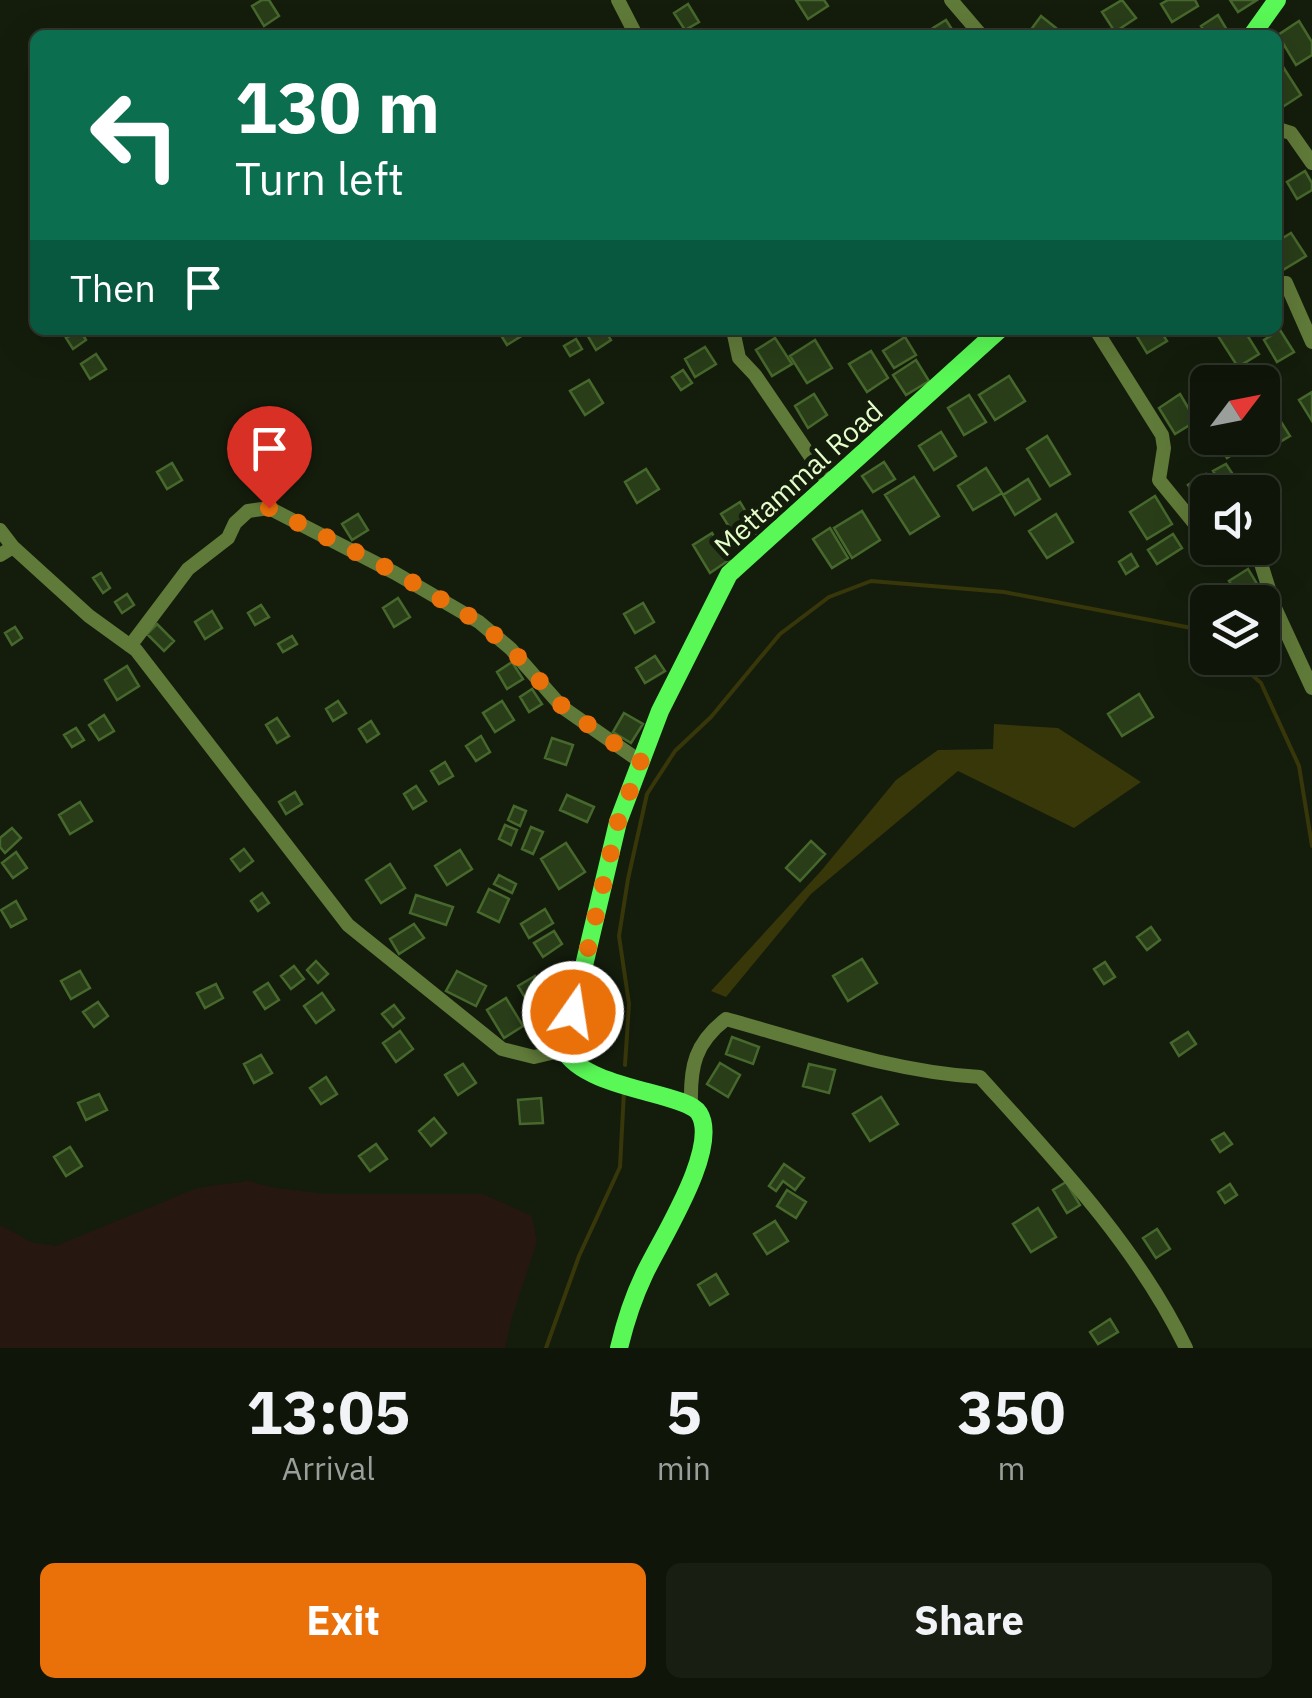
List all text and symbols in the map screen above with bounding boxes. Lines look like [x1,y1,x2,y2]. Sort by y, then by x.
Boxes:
text: 130 m [235,61,440,152]
icon: left [70,70,200,200]
text: Turn left [235,149,404,207]
icon: arrive [176,260,231,315]
text: Then [70,263,156,312]
north arrow [1190,365,1280,455]
map controls [1190,365,1280,675]
street label: Mettammal Road [706,392,890,564]
pin [227,406,312,509]
icon: arrive [242,421,297,476]
button: sound [1190,475,1280,565]
button: layers [1190,585,1280,675]
position arrow [521,960,625,1064]
text: 13:05 [247,1372,410,1451]
text: 5 [666,1372,702,1451]
text: 350 [957,1372,1065,1451]
text: Arrival [282,1447,375,1489]
text: min [657,1447,711,1489]
text: m [998,1447,1025,1489]
button: Exit [40,1563,646,1678]
button: Share [666,1563,1272,1678]

